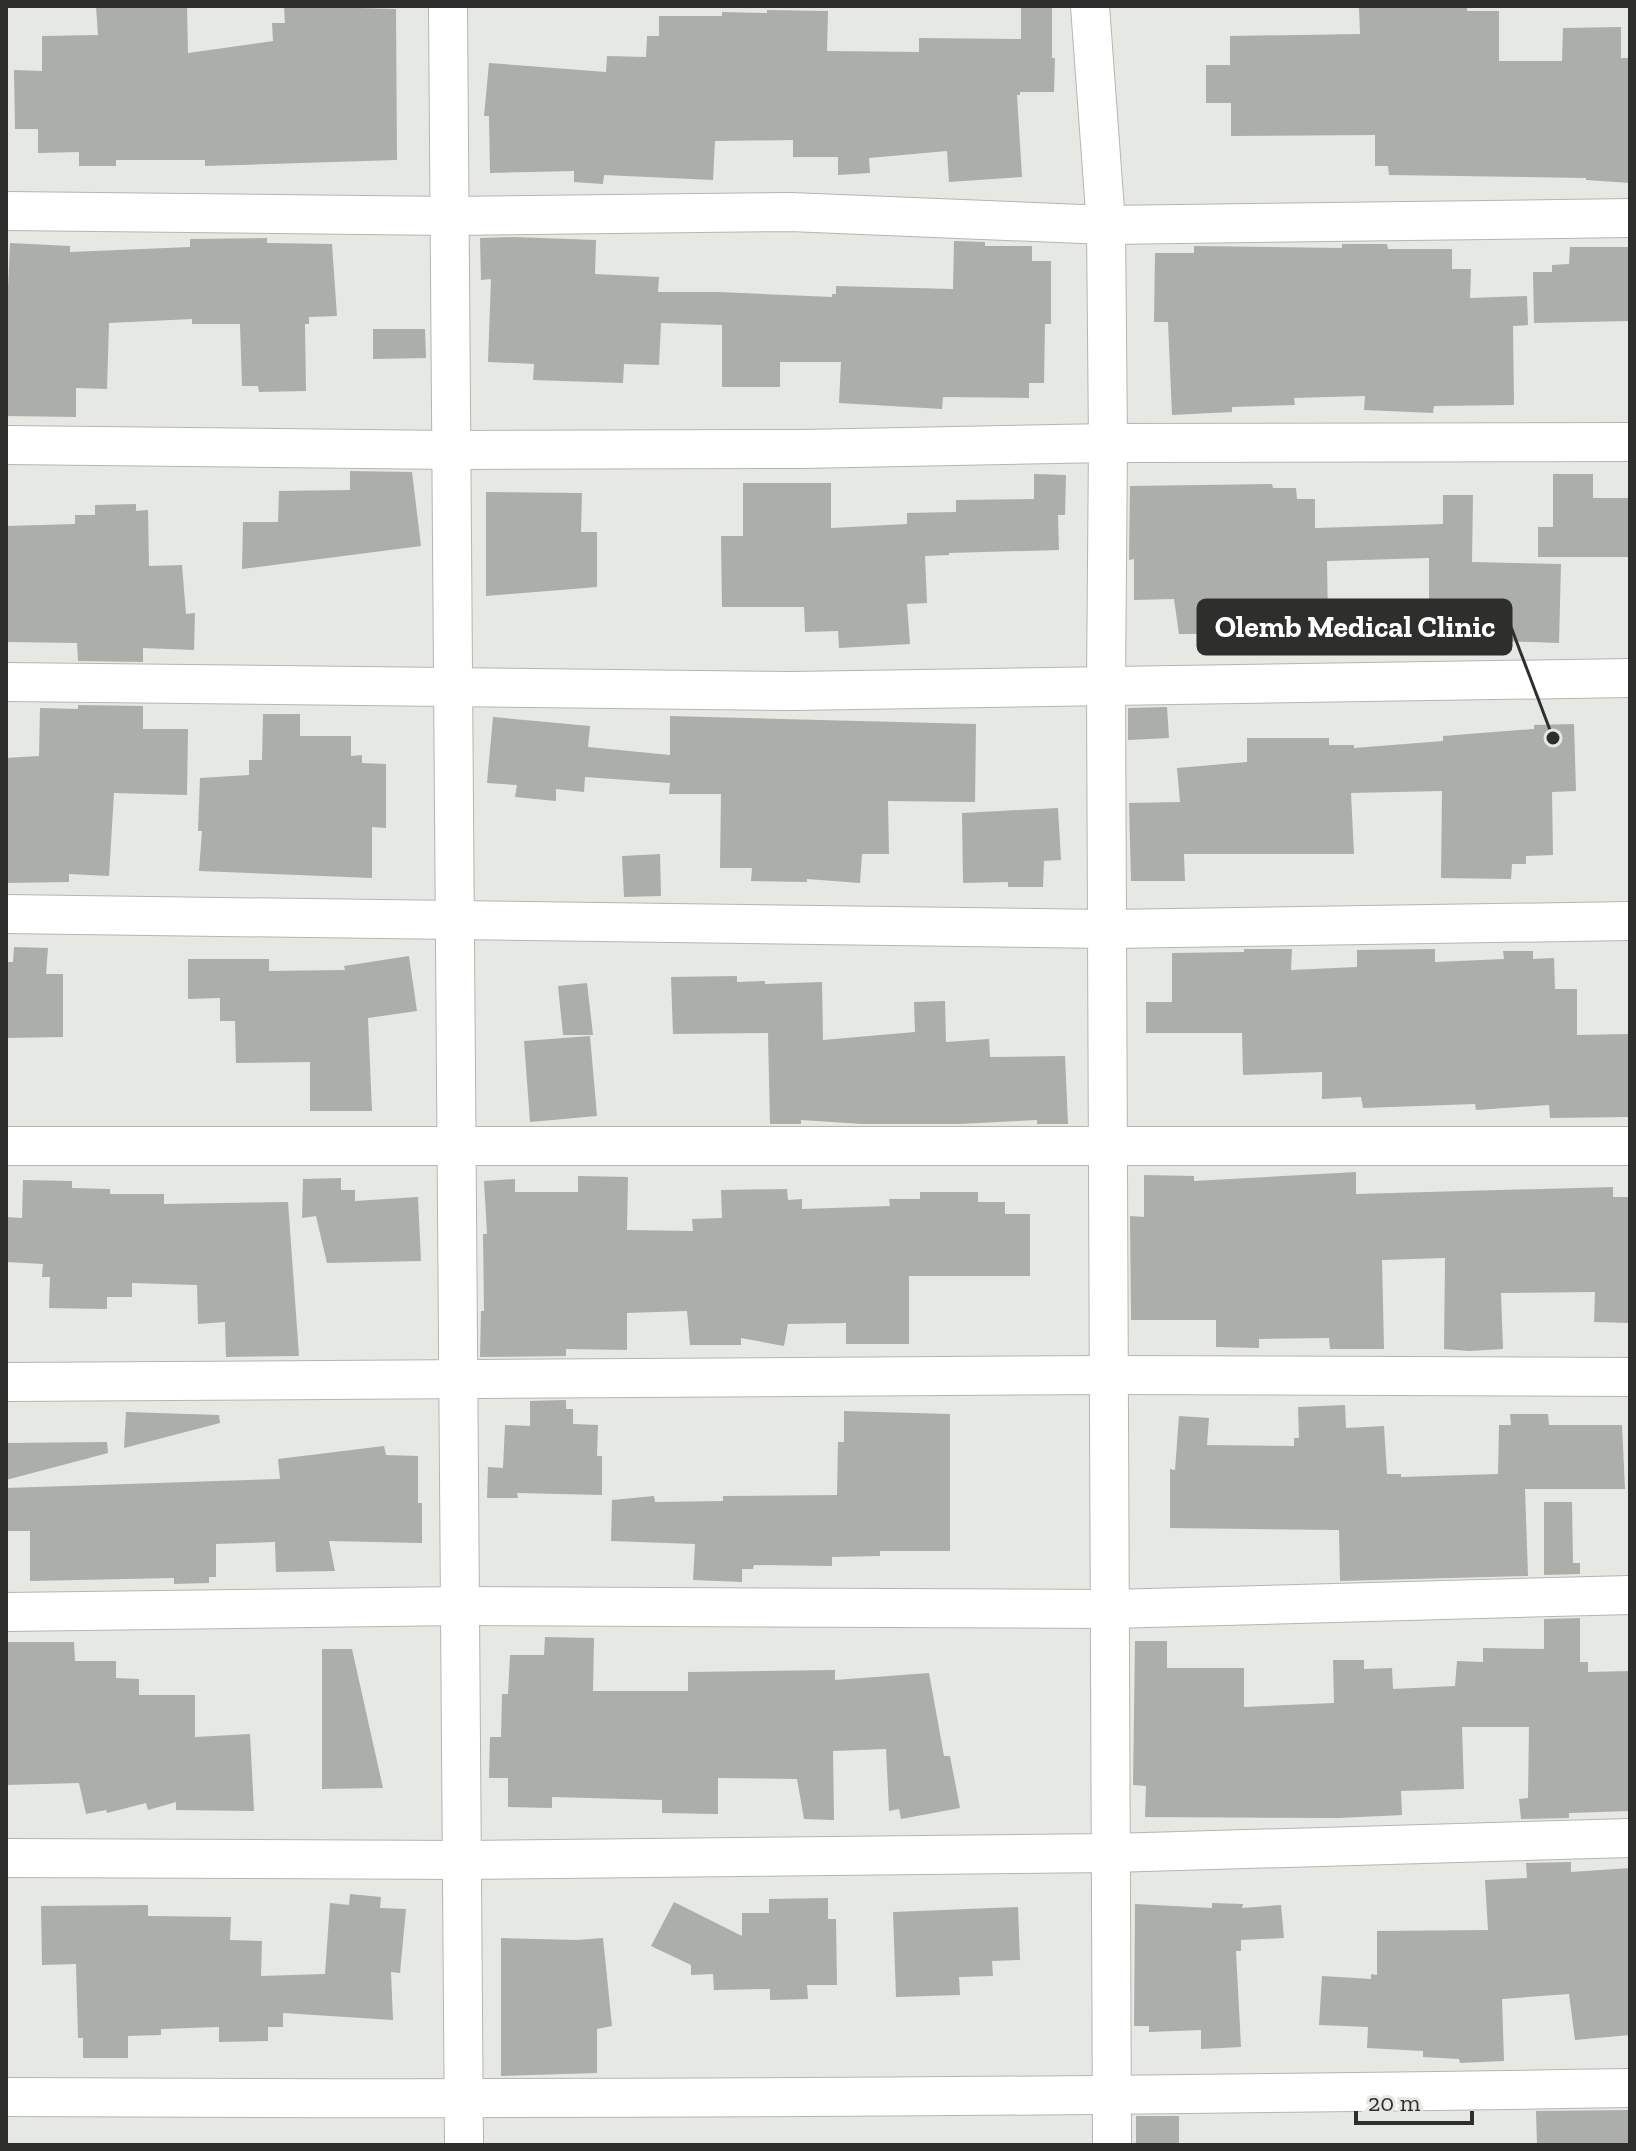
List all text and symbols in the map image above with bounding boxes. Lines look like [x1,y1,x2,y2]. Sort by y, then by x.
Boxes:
callout: Olemb Medical Clinic [1198,600,1511,654]
text: Olemb Medical Clinic [1215,609,1495,645]
scale bar [1356,2075,1472,2125]
text: 20 m [1368,2088,1421,2117]

